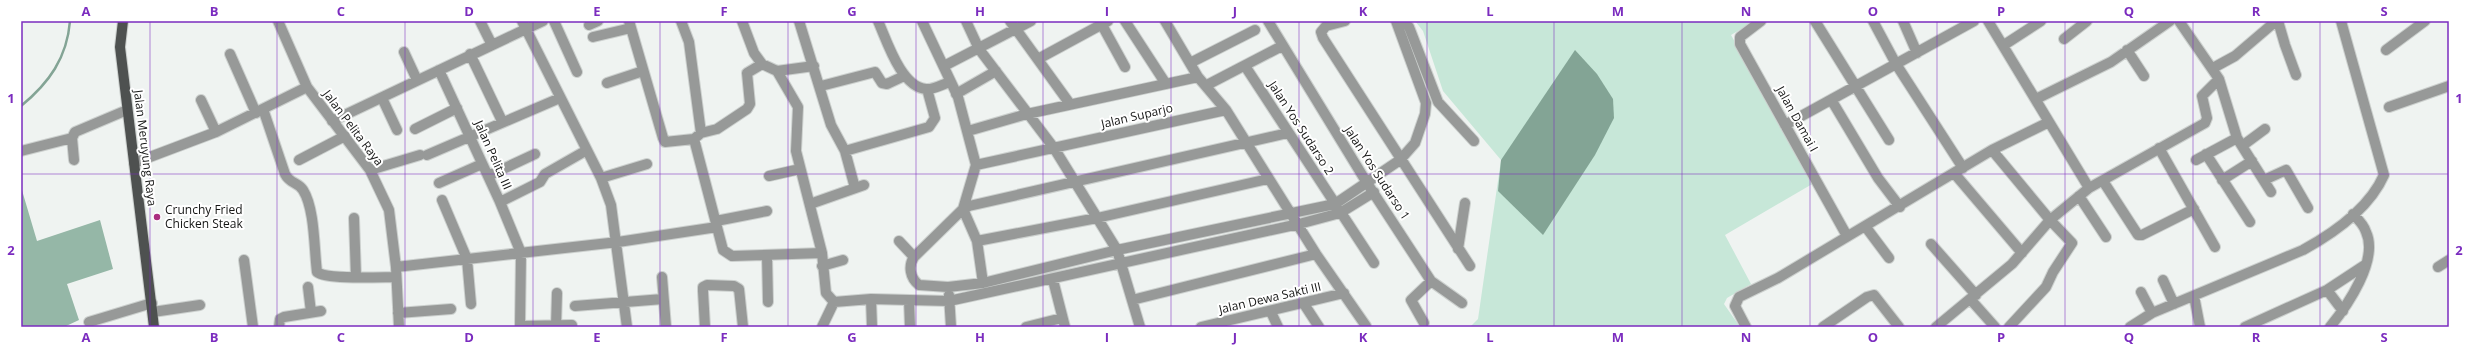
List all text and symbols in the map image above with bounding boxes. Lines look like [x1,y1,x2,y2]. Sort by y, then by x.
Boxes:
text: A [82,2,91,20]
text: B [210,2,219,20]
text: C [337,2,345,20]
text: D [464,2,474,20]
text: E [593,2,601,20]
text: F [720,2,728,20]
text: G [847,2,857,20]
text: H [975,2,985,20]
text: I [1105,2,1109,20]
text: J [1232,2,1237,20]
text: K [1359,2,1368,20]
text: L [1486,2,1494,20]
text: M [1612,2,1624,20]
text: N [1741,2,1751,20]
text: O [1868,2,1878,20]
text: P [1997,2,2005,20]
text: Q [2124,2,2134,20]
text: R [2252,2,2261,20]
text: S [2380,2,2388,20]
street label: Jalan Yos Sudarso 2 [1264,77,1338,178]
street label: Jalan Damai I [1772,82,1822,155]
street label: Jalan Pelita Raya [319,85,388,169]
street label: Jalan Meruyung Raya [130,88,161,207]
text: 1 [7,89,15,107]
text: 1 [2455,89,2463,107]
street label: Jalan Suparjo [1098,99,1174,132]
street label: Jalan Pelita III [470,117,516,192]
street label: Jalan Yos Sudarso 1 [1340,122,1414,223]
place label: Crunchy Fried Chicken Steak [165,201,243,232]
marker: Crunchy Fried Chicken Steak [152,212,162,222]
text: 2 [7,241,15,259]
text: 2 [2455,241,2463,259]
street label: Jalan Dewa Sakti III [1216,277,1323,318]
text: A [82,328,91,346]
text: B [210,328,219,346]
text: C [337,328,345,346]
text: D [464,328,474,346]
text: E [593,328,601,346]
text: F [720,328,728,346]
text: G [847,328,857,346]
text: H [975,328,985,346]
text: I [1105,328,1109,346]
text: J [1232,328,1237,346]
text: K [1359,328,1368,346]
text: L [1486,328,1494,346]
text: M [1612,328,1624,346]
text: N [1741,328,1751,346]
text: O [1868,328,1878,346]
text: P [1997,328,2005,346]
text: Q [2124,328,2134,346]
text: R [2252,328,2261,346]
text: S [2380,328,2388,346]

